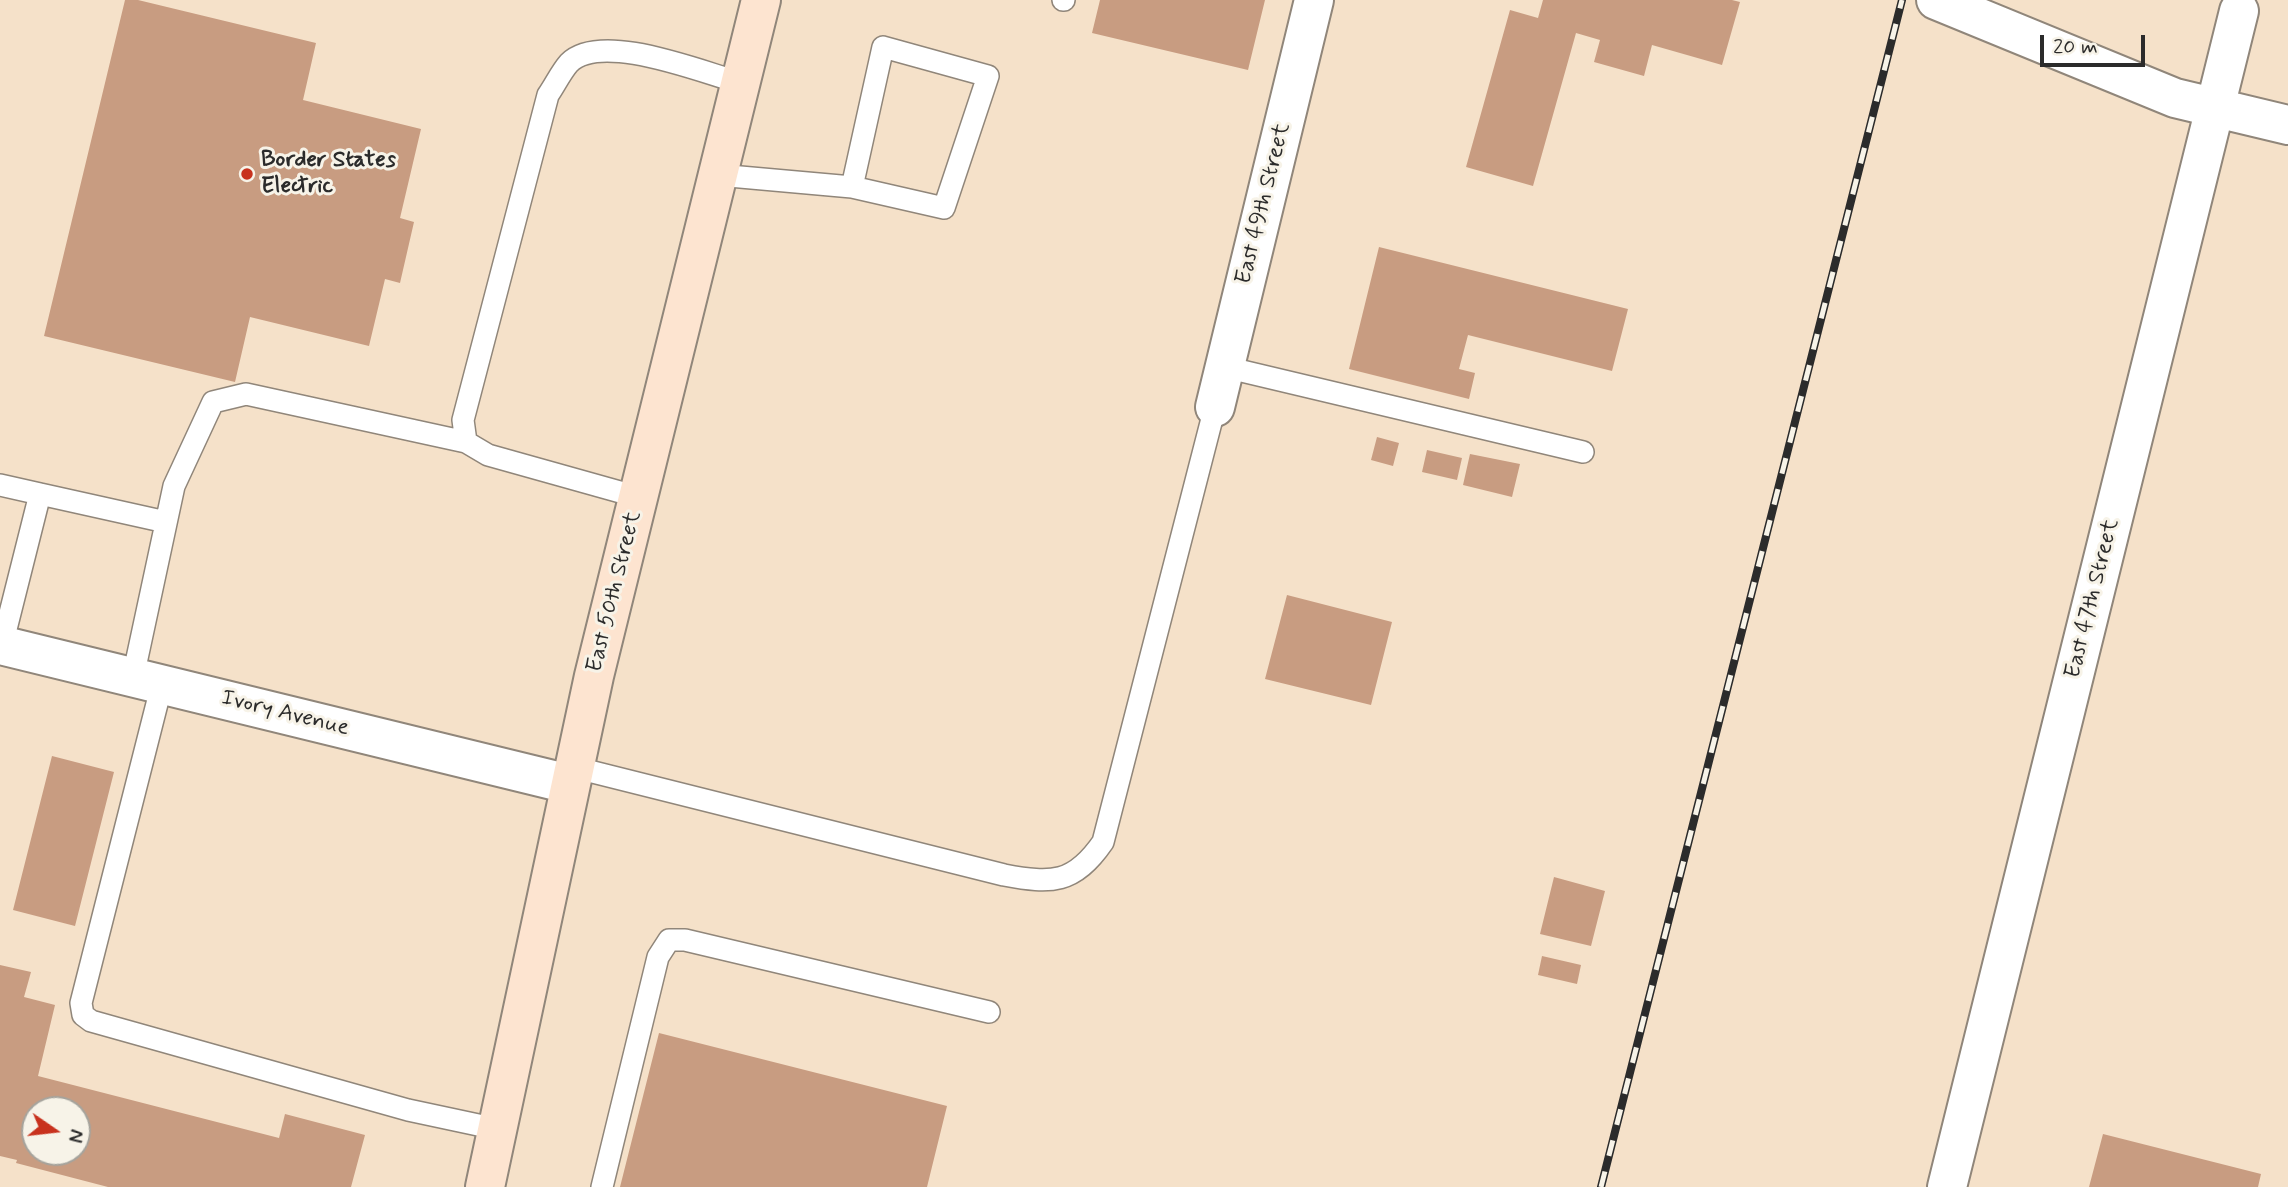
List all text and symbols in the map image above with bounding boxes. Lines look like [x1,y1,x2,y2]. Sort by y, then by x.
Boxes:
scale bar [2043,21,2148,65]
text: 20 m [2053,33,2098,61]
street label: East 49th Street [1231,120,1297,288]
place label: Border States Electric [261,147,396,201]
marker: Border States Electric [239,166,255,182]
street label: East 50th Street [582,509,648,675]
street label: East 47th Street [2060,516,2126,682]
street label: Ivory Avenue [218,685,352,743]
north arrow [21,1096,91,1166]
text: N [61,1127,89,1145]

